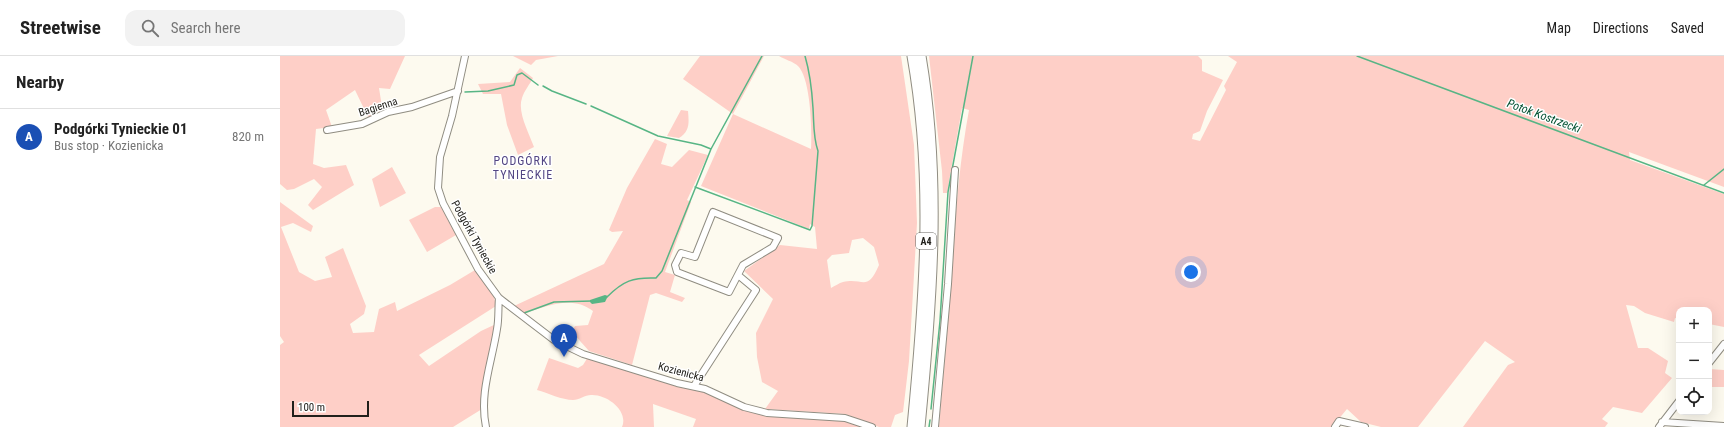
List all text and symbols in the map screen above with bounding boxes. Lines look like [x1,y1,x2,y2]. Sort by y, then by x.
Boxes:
search box [125,10,405,46]
text: Streetwise [20,16,101,39]
icon: search [139,17,161,39]
text: Search here [171,19,241,37]
text: Map [1547,20,1571,36]
text: Directions [1593,20,1649,36]
text: Saved [1671,20,1704,36]
text: Nearby [16,72,64,92]
street label: Bagienna [357,95,399,119]
water label: Potok Kostrzecki [1505,96,1583,136]
text: Podgórki Tynieckie 01 [54,120,187,138]
text: A [25,129,33,144]
text: 820 m [232,129,264,144]
text: Bus stop · Kozienicka [54,138,164,153]
district label: PODGÓRKI TYNIECKIE [493,153,553,182]
street label: Podgórki Tynieckie [448,198,500,276]
road number: A4 [916,233,936,249]
your location [1181,262,1201,282]
map controls [1676,307,1712,415]
button: + [1676,307,1712,343]
pin: A [551,324,577,357]
button: − [1676,343,1712,379]
street label: Kozienicka [657,360,705,384]
button: locate [1676,379,1712,415]
scale bar [292,399,369,418]
text: 100 m [298,401,325,414]

